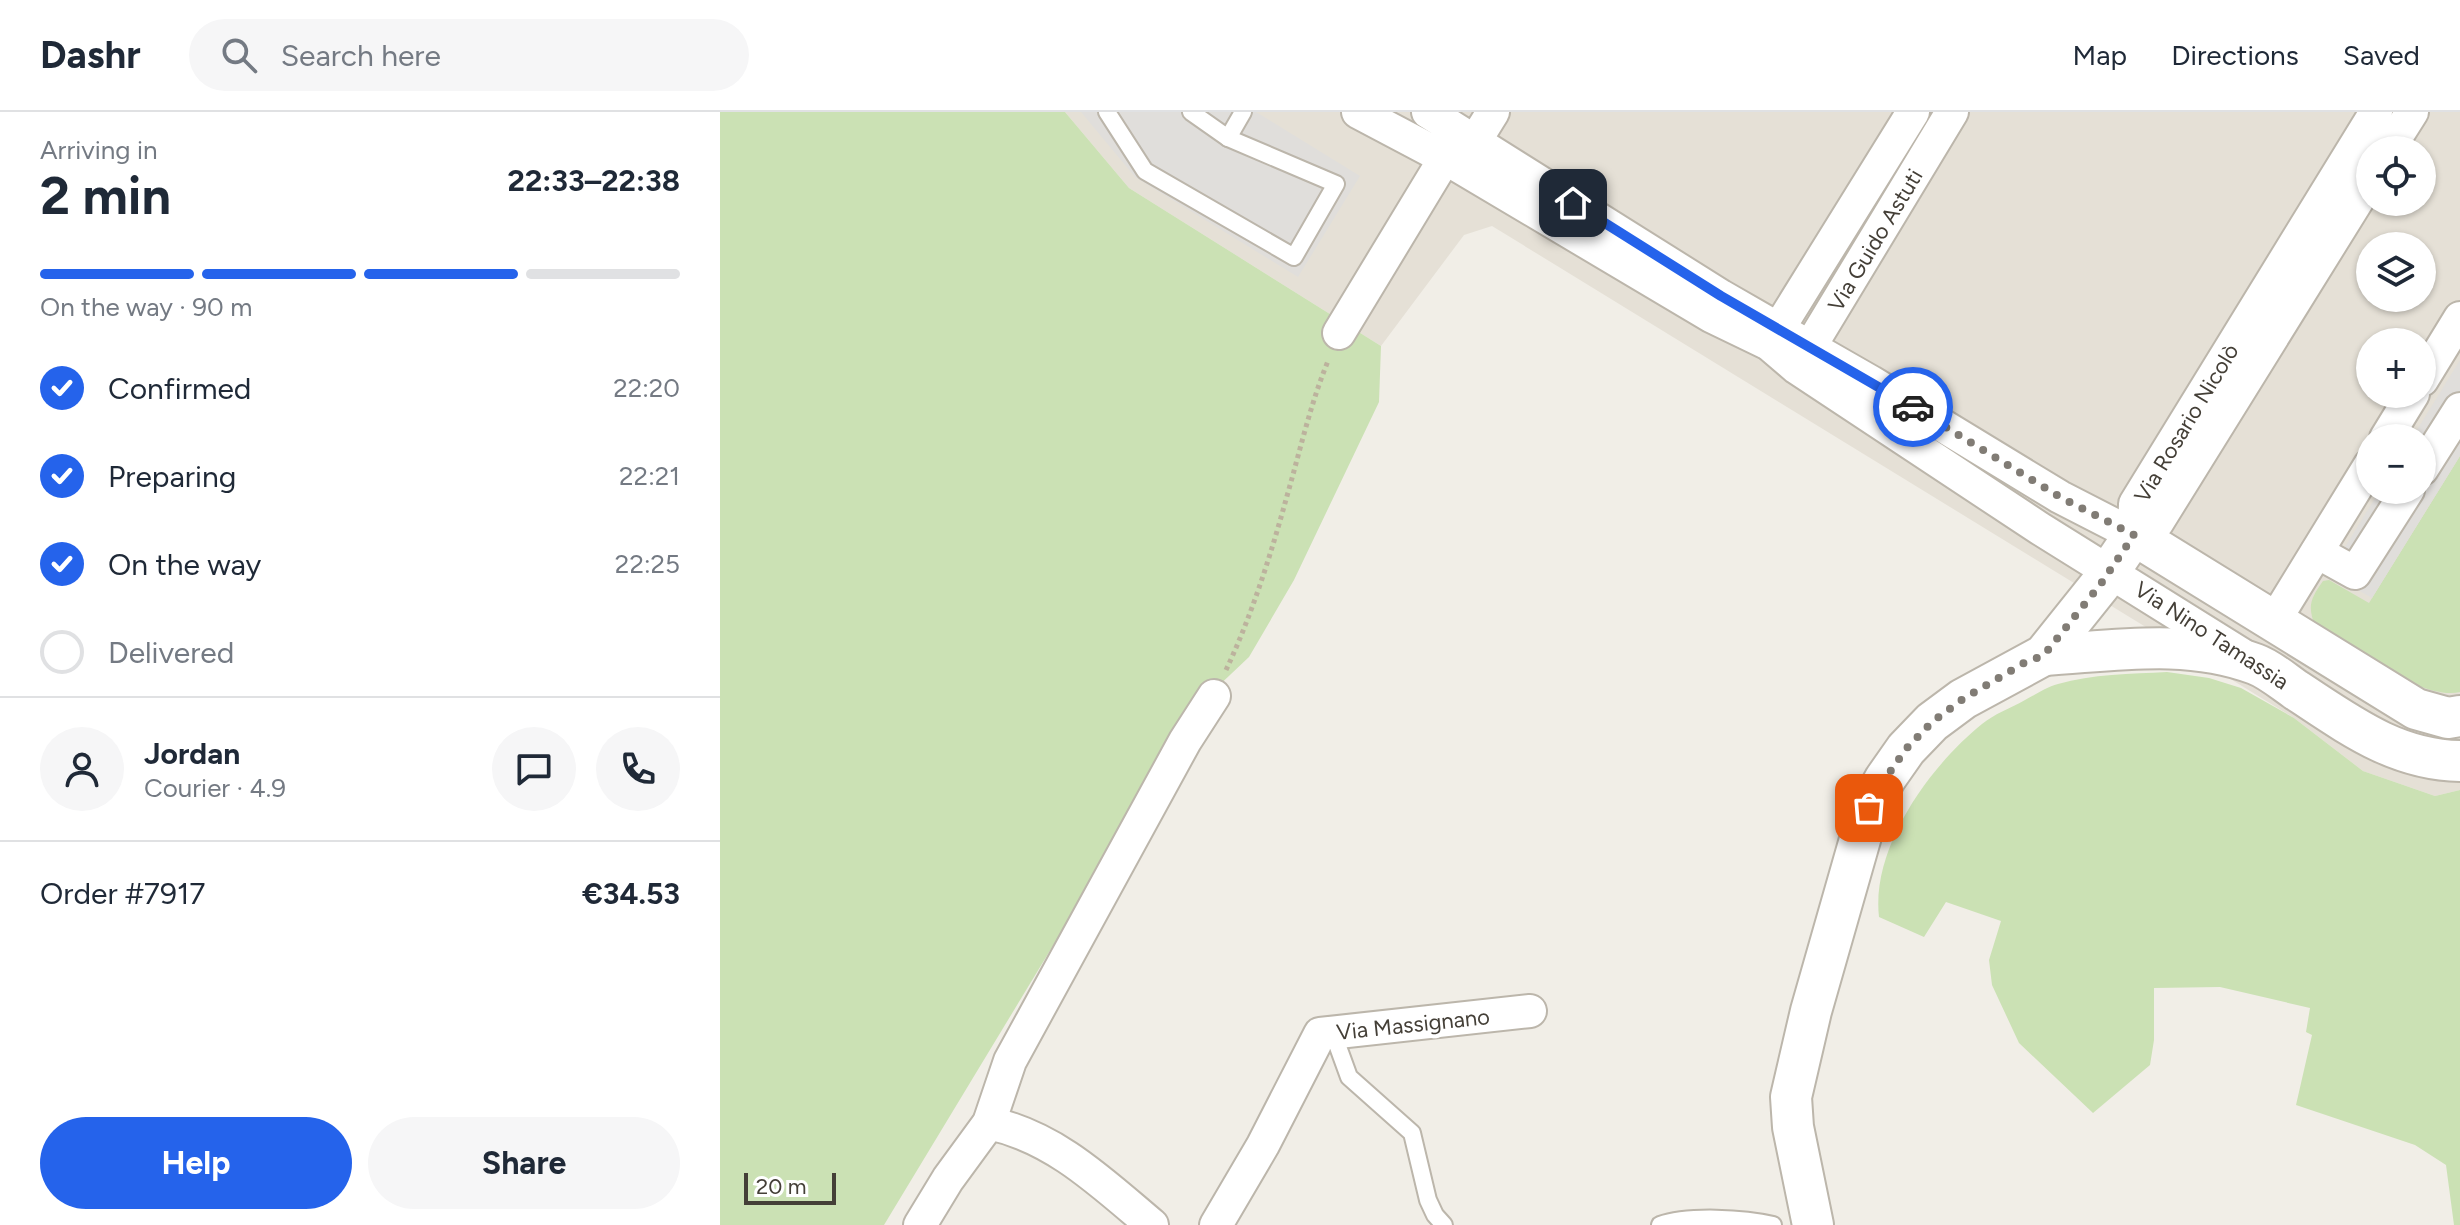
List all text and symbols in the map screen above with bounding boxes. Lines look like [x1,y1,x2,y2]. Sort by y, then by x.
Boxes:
search box [189,19,749,91]
text: Dashr [40,32,141,78]
icon: search [217,33,261,77]
text: Search here [281,37,441,74]
text: Map [2073,38,2127,72]
text: Directions [2171,38,2299,72]
text: Saved [2343,38,2420,72]
text: Arriving in [40,134,158,166]
map controls [2356,136,2436,504]
button: locate [2356,136,2436,216]
text: 22:33–22:38 [508,162,680,199]
street label: Via Guido Astuti [1822,164,1929,316]
text: 2 min [40,165,171,227]
pin [1539,169,1607,237]
icon: home [1551,181,1595,225]
button: layers [2356,232,2436,312]
text: On the way · 90 m [40,291,252,323]
button: + [2356,328,2436,408]
street label: Via Rosario Nicolò [2128,339,2244,507]
icon: check [40,366,84,410]
courier [1873,367,1953,447]
text: Confirmed [108,370,251,407]
text: 22:20 [613,372,680,404]
icon: car [1891,385,1935,429]
button: − [2356,424,2436,504]
icon: check [40,454,84,498]
text: Preparing [108,458,236,495]
text: 22:21 [619,460,680,492]
icon: check [40,542,84,586]
text: On the way [108,546,261,583]
text: 22:25 [615,548,680,580]
street label: Via Nino Tamassia [2130,576,2294,695]
text: Delivered [108,634,234,671]
button: person [40,727,124,811]
button: chat [492,727,576,811]
button: phone [596,727,680,811]
text: Jordan [144,735,240,772]
text: Courier · 4.9 [144,772,286,804]
pin [1835,774,1903,842]
icon: bag [1847,786,1891,830]
text: Order #7917 [40,875,205,912]
text: €34.53 [582,875,680,912]
street label: Via Massignano [1335,1003,1491,1046]
button: Help [40,1117,352,1209]
button: Share [368,1117,680,1209]
scale bar [744,1169,836,1205]
text: 20 m [756,1173,807,1200]

